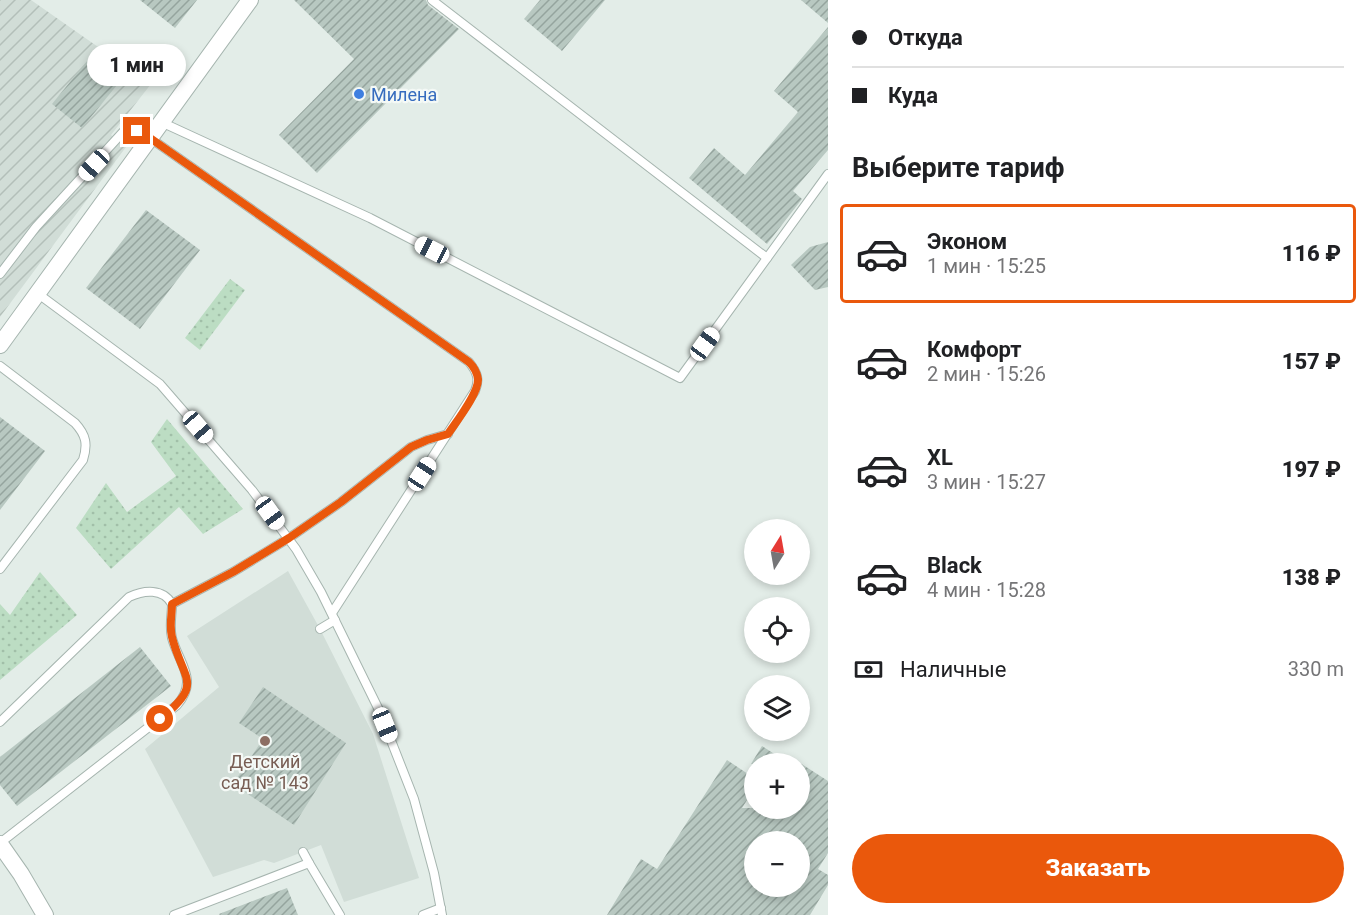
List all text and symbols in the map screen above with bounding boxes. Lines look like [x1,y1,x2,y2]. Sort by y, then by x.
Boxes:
text: Откуда [888,25,963,50]
callout: 1 мин [88,44,186,86]
text: 1 мин [109,53,164,77]
text: Куда [888,83,938,108]
place label: Милена [371,84,437,105]
marker: Милена [352,87,366,101]
route end [123,117,150,144]
car [75,146,113,184]
text: Выберите тариф [852,152,1064,184]
icon: car [855,227,909,281]
text: Эконом [927,229,1007,254]
car [412,234,452,266]
text: 116 ₽ [1282,241,1341,266]
text: 1 мин · 15:25 [927,254,1046,278]
car [687,324,723,364]
icon: car [855,335,909,389]
text: Комфорт [927,337,1022,362]
text: 157 ₽ [1282,349,1341,374]
text: 2 мин · 15:26 [927,362,1046,386]
car [179,408,217,446]
icon: car [855,443,909,497]
text: XL [927,445,953,470]
car [405,454,439,494]
text: 197 ₽ [1282,457,1341,482]
text: 3 мин · 15:27 [927,470,1046,494]
car [252,493,288,533]
north arrow [744,519,810,585]
map controls [744,519,810,897]
icon: car [855,551,909,605]
text: Black [927,553,982,578]
text: 138 ₽ [1282,565,1341,590]
text: 4 мин · 15:28 [927,578,1046,602]
button: locate [744,597,810,663]
icon: cash [852,653,885,686]
text: Наличные [900,657,1006,682]
text: 330 m [1288,657,1344,681]
button: layers [744,675,810,741]
route start [146,705,173,732]
car [370,705,400,745]
marker: Детский сад № 143 [258,734,272,748]
place label: Детский сад № 143 [221,751,309,793]
button: + [744,753,810,819]
button: − [744,831,810,897]
button: Заказать [852,834,1344,903]

